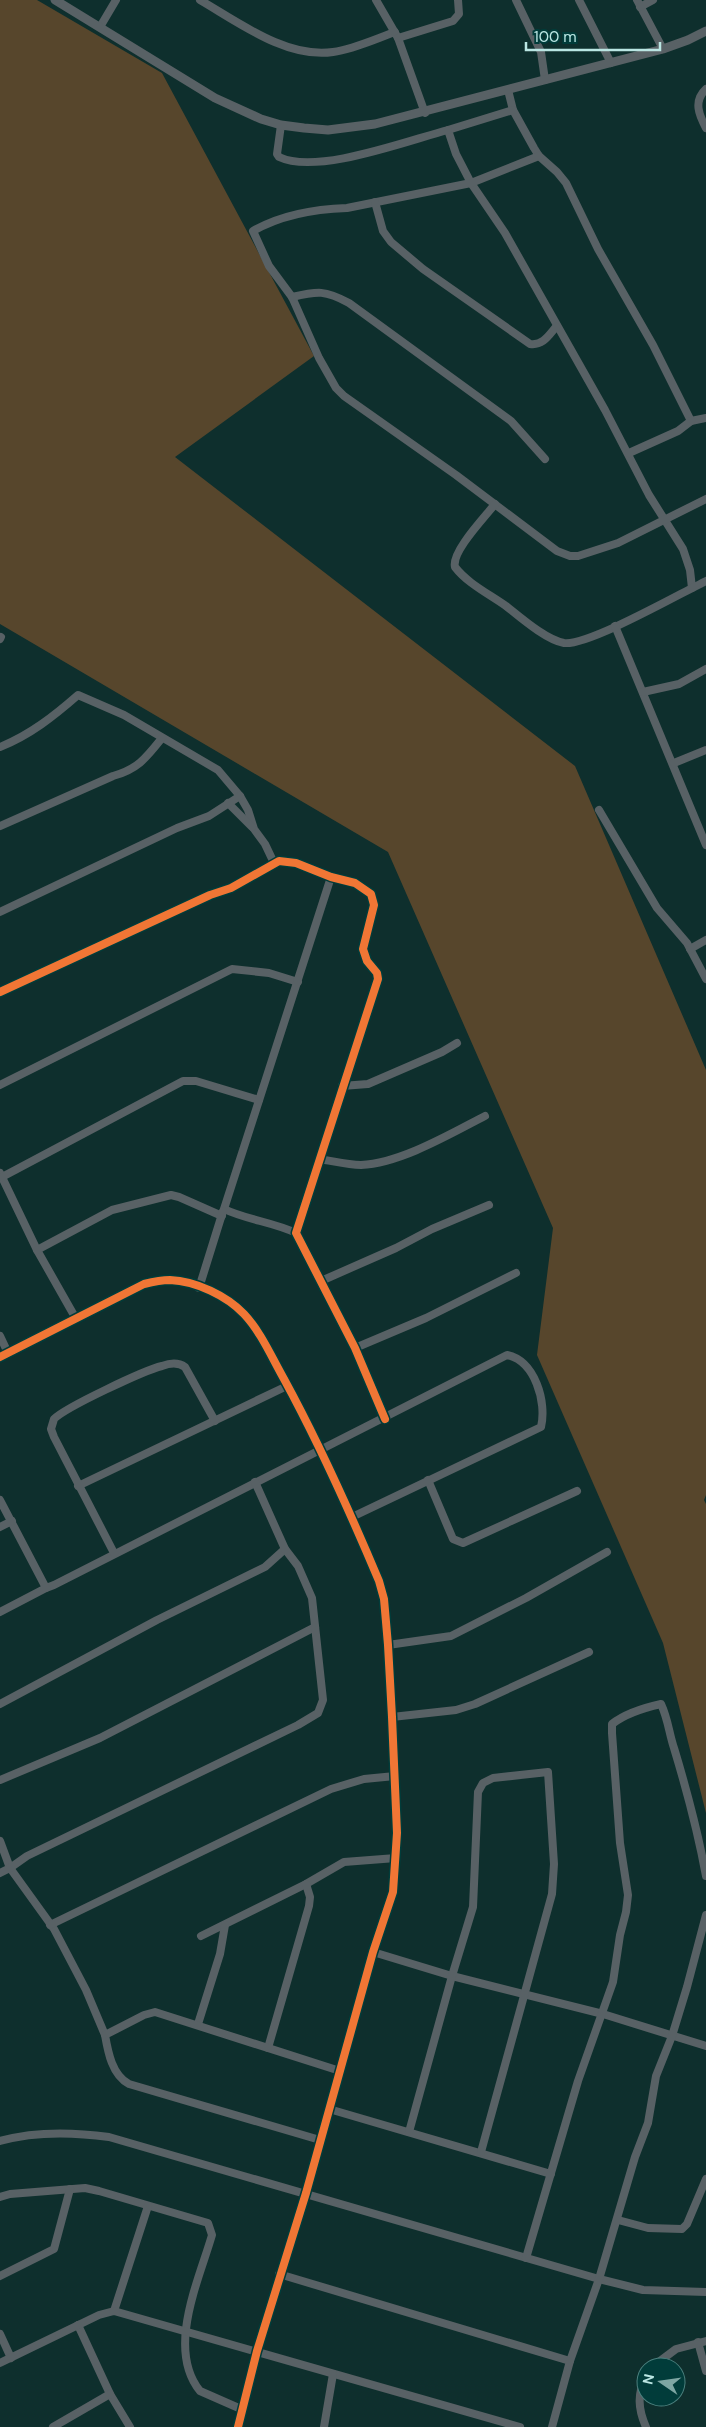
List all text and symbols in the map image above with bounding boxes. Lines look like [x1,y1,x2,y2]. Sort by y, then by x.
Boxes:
scale bar [526,20,660,52]
text: 100 m [534,27,577,47]
north arrow [636,2357,686,2407]
text: N [638,2372,658,2386]

